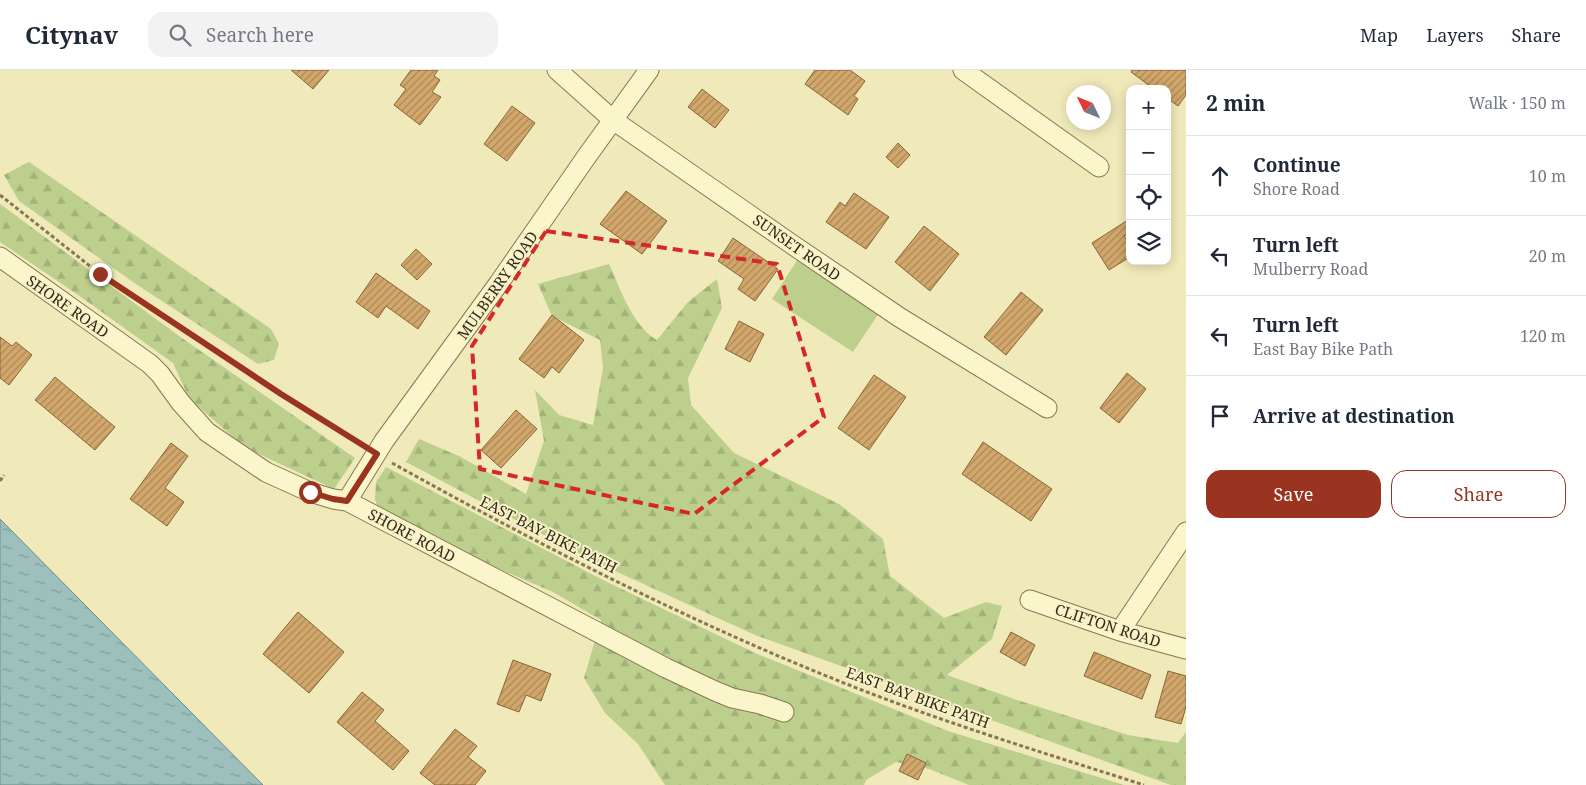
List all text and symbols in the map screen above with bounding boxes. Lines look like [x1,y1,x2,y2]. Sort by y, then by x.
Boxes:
search box [148,12,498,57]
text: Citynav [25,18,118,51]
icon: search [166,21,194,49]
text: Search here [206,22,314,48]
text: Map [1360,23,1398,47]
text: Layers [1426,23,1484,47]
text: Share [1512,23,1561,47]
north arrow [1066,85,1111,130]
map controls [1126,85,1171,265]
button: + [1126,85,1171,130]
text: 2 min [1206,89,1265,117]
text: Walk · 150 m [1469,92,1566,114]
button: − [1126,130,1171,175]
text: Continue [1253,152,1341,178]
icon: ahead [1206,162,1234,190]
text: 10 m [1529,165,1566,187]
button: locate [1126,175,1171,220]
text: Shore Road [1253,178,1340,200]
street label: SUNSET ROAD [749,209,845,285]
button: layers [1126,220,1171,265]
street label: MULBERRY ROAD [452,227,542,343]
text: Turn left [1253,232,1339,258]
icon: left [1206,242,1234,270]
text: 20 m [1529,245,1566,267]
text: Mulberry Road [1253,258,1368,280]
route end [89,263,112,286]
street label: SHORE ROAD [23,270,113,342]
text: Turn left [1253,312,1339,338]
icon: left [1206,322,1234,350]
text: 120 m [1520,325,1566,347]
text: East Bay Bike Path [1253,338,1393,360]
icon: arrive [1206,402,1234,430]
text: Arrive at destination [1253,403,1455,429]
button: Save [1206,470,1381,518]
button: Share [1391,470,1566,518]
route start [299,481,322,504]
street label: EAST BAY BIKE PATH [477,491,621,577]
street label: SHORE ROAD [365,504,459,566]
street label: CLIFTON ROAD [1053,598,1164,652]
street label: EAST BAY BIKE PATH [843,662,993,732]

